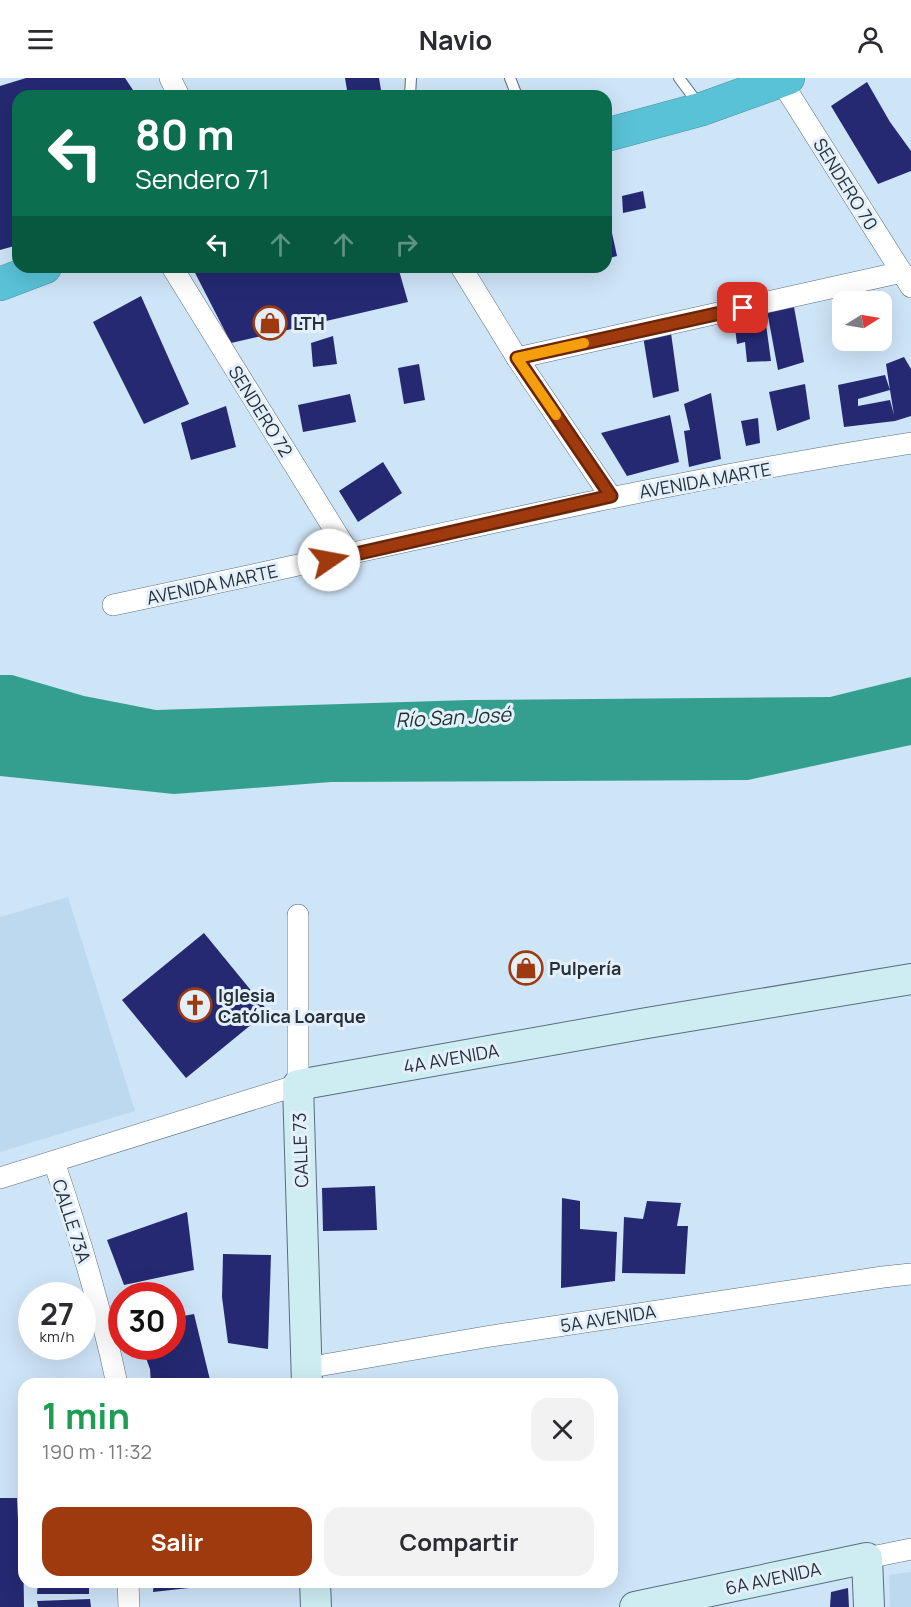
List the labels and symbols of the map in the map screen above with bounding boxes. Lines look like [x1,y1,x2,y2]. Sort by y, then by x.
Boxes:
street label: SENDERO 70 [808,134,884,234]
pin [717,282,768,333]
north arrow [832,291,892,351]
shop icon: LTH [252,305,288,341]
place label: LTH [293,311,325,335]
street label: SENDERO 72 [223,361,299,461]
street label: AVENIDA MARTE [637,457,773,503]
position arrow [297,528,361,592]
street label: AVENIDA MARTE [144,558,280,610]
water label: Río San José [395,700,513,734]
shop icon: Pulpería [508,950,544,986]
place label: Pulpería [549,956,621,980]
place label: Iglesia Católica Loarque [218,983,366,1028]
church icon: Iglesia Católica Loarque [177,987,213,1023]
street label: 4A AVENIDA [401,1038,501,1078]
street label: CALLE 73 [287,1112,313,1188]
street label: CALLE 73A [47,1176,97,1266]
speed limit sign: 30 [108,1282,186,1360]
street label: 5A AVENIDA [559,1299,658,1337]
street label: 6A AVENIDA [723,1556,824,1600]

